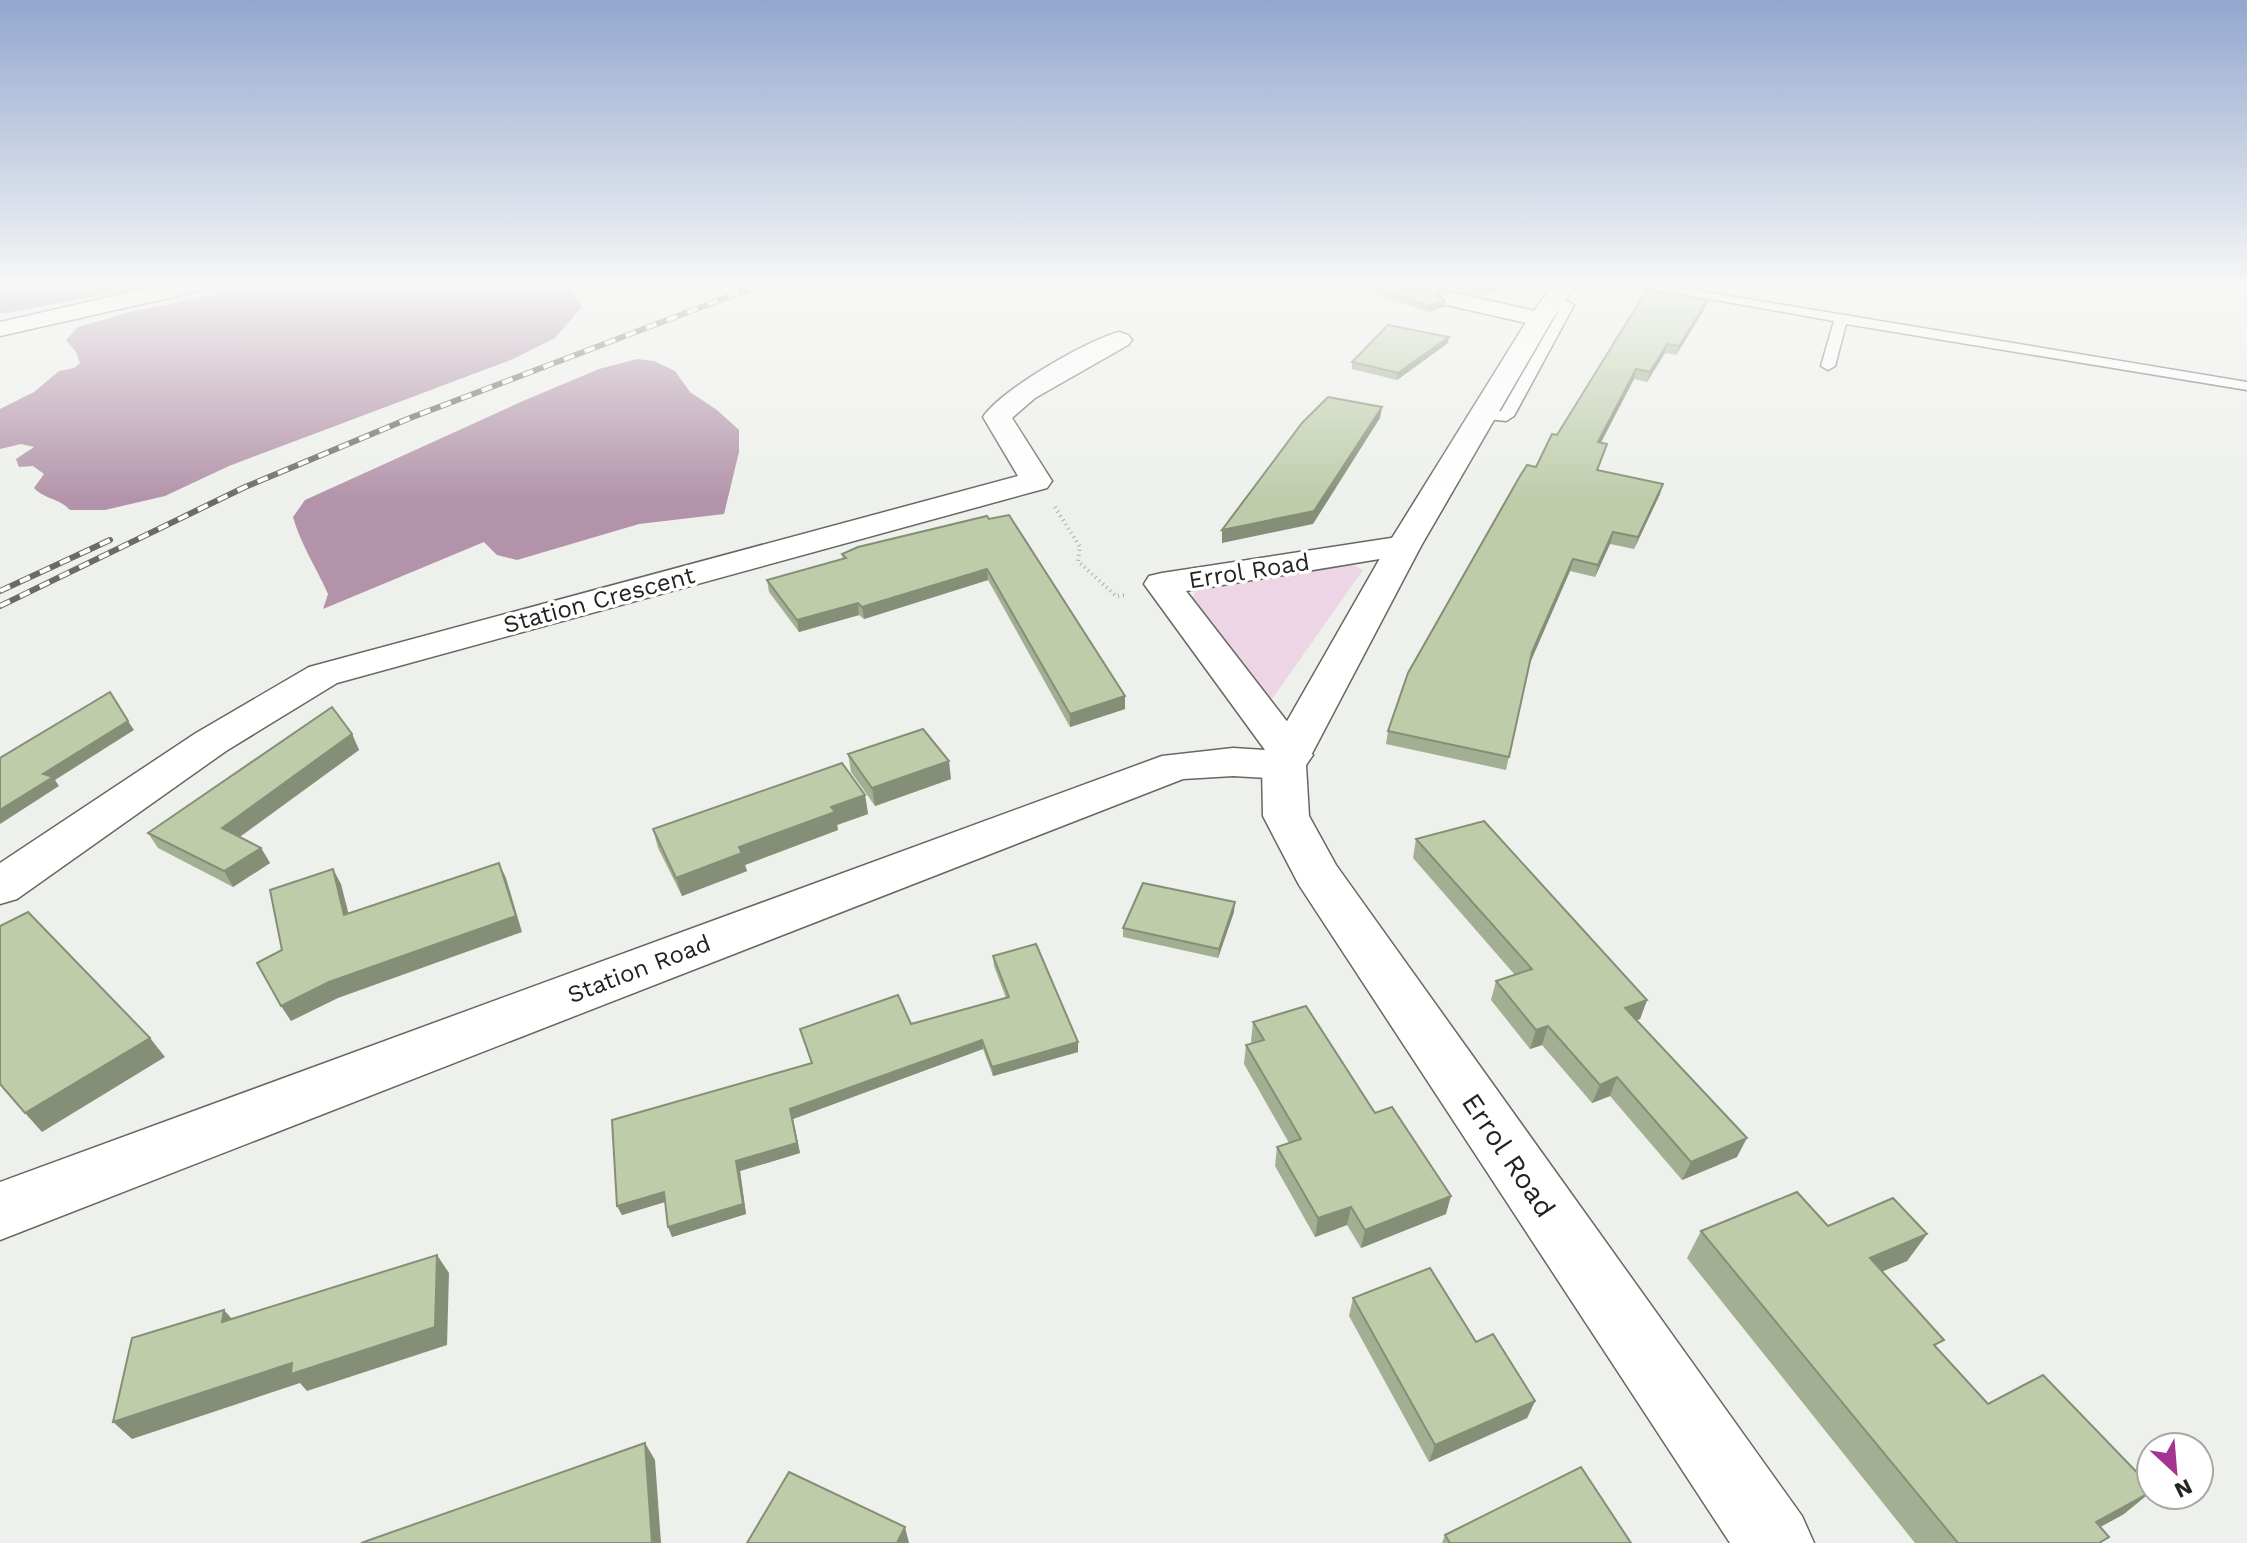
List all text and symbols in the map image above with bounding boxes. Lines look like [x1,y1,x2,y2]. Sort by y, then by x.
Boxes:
street label: Errol Road [1186,548,1312,594]
street label: Station Crescent [500,561,698,639]
street label: Station Road [563,929,715,1009]
street label: Errol Road [1455,1087,1562,1224]
north arrow [2135,1431,2215,1511]
text: N [2171,1474,2196,1503]

